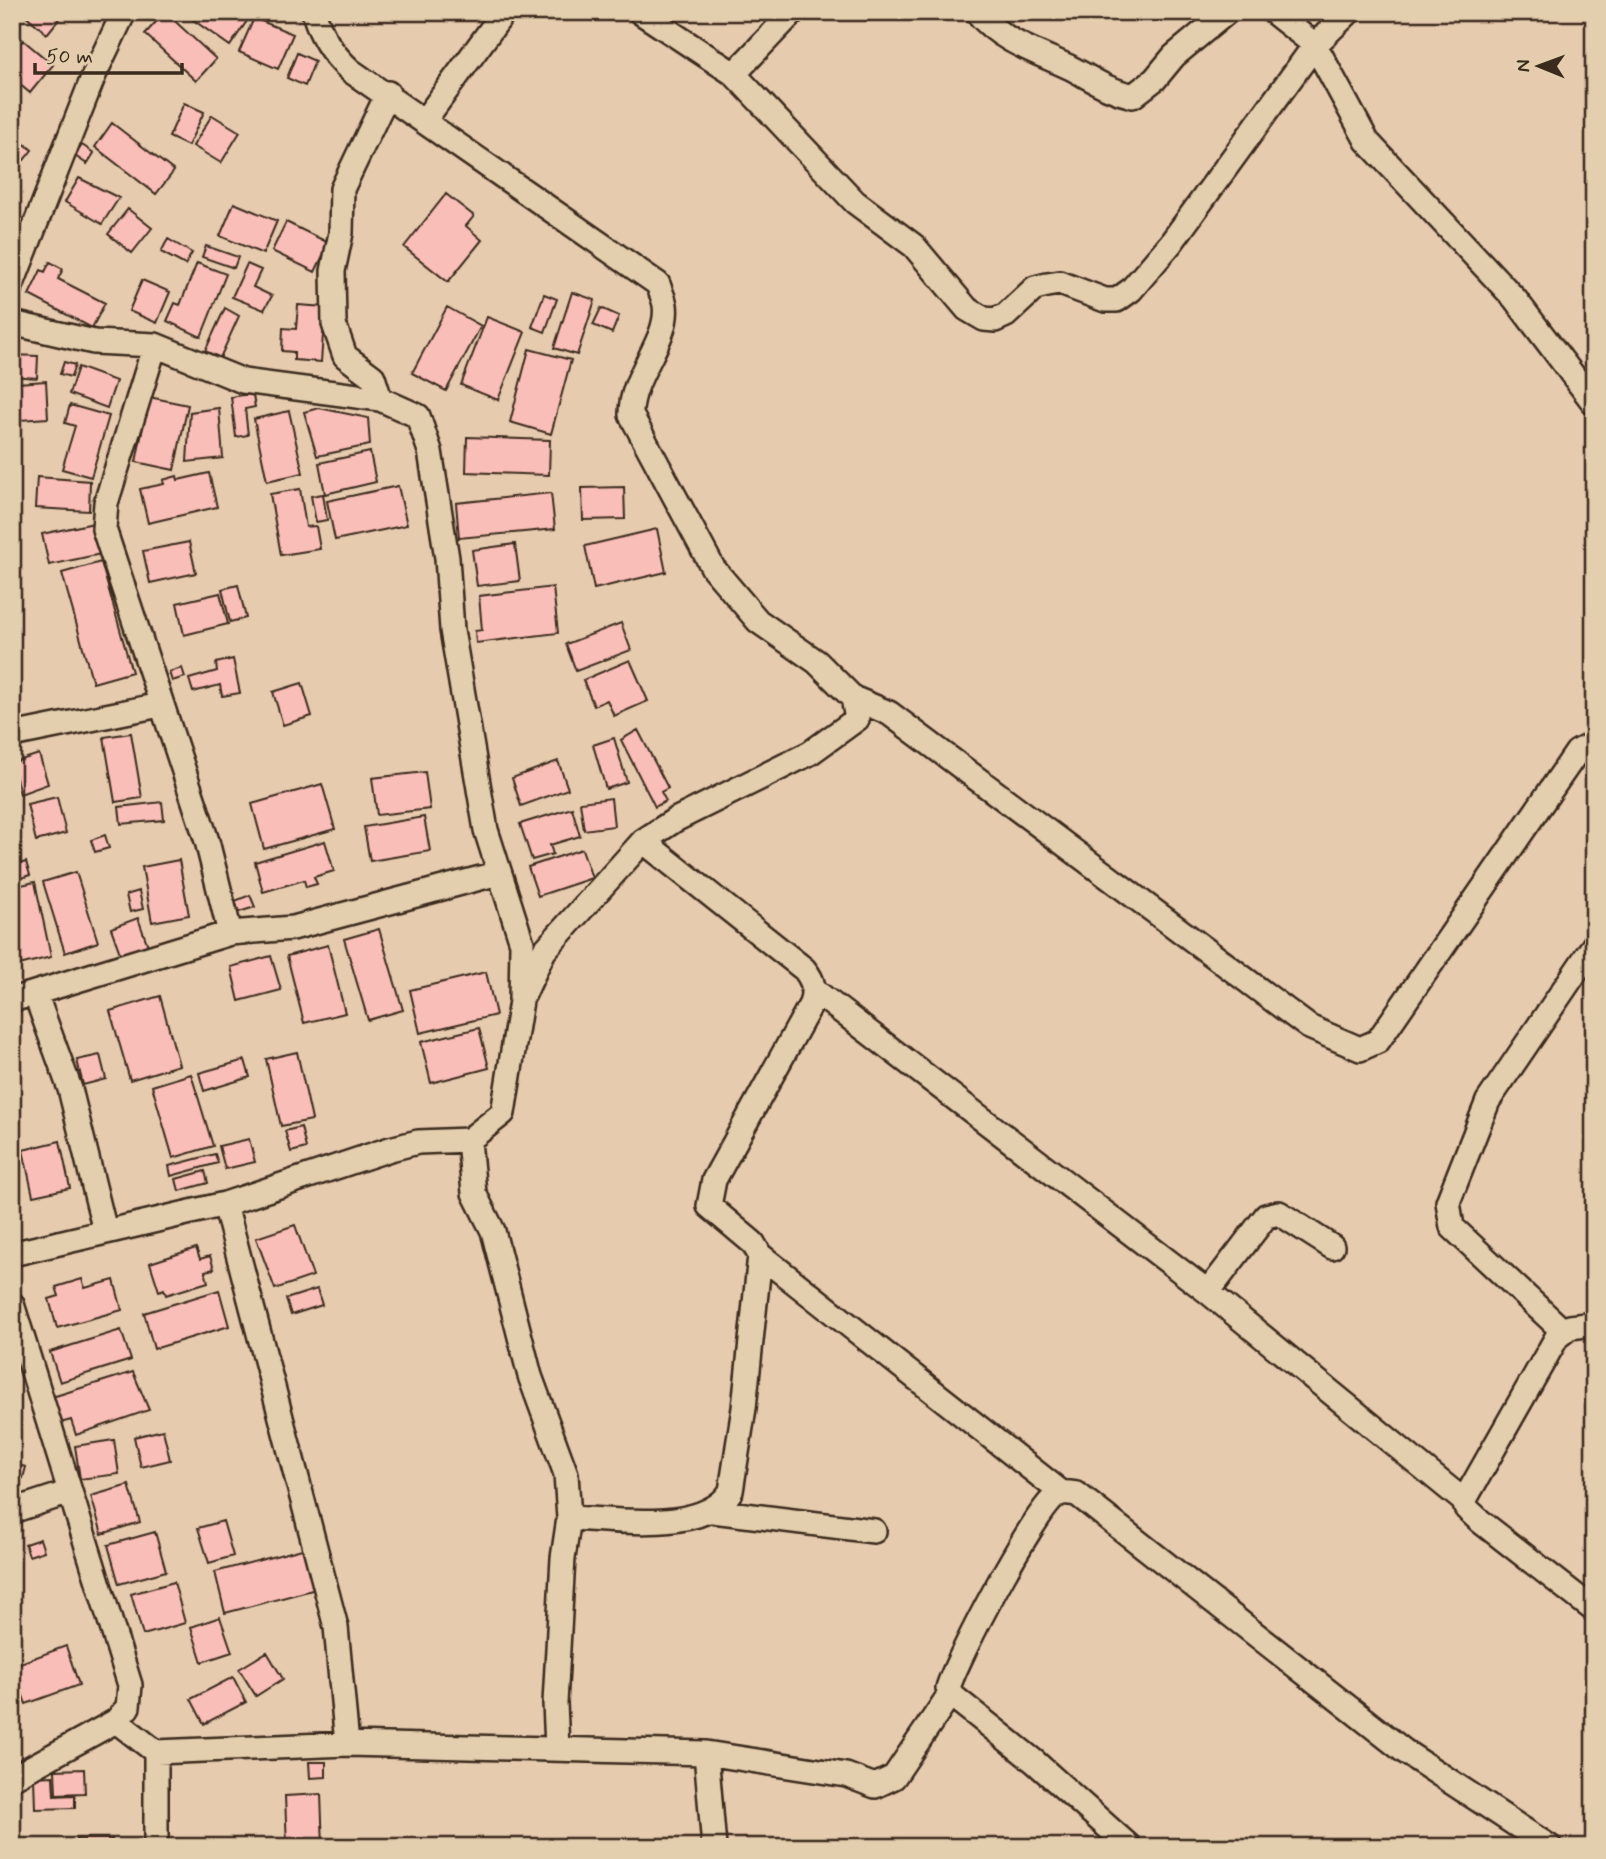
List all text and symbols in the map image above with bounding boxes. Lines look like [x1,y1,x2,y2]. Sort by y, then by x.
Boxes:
scale bar [35,32,182,76]
north arrow [1504,32,1574,102]
text: 50 m [46,43,93,71]
text: N [1511,59,1536,72]

